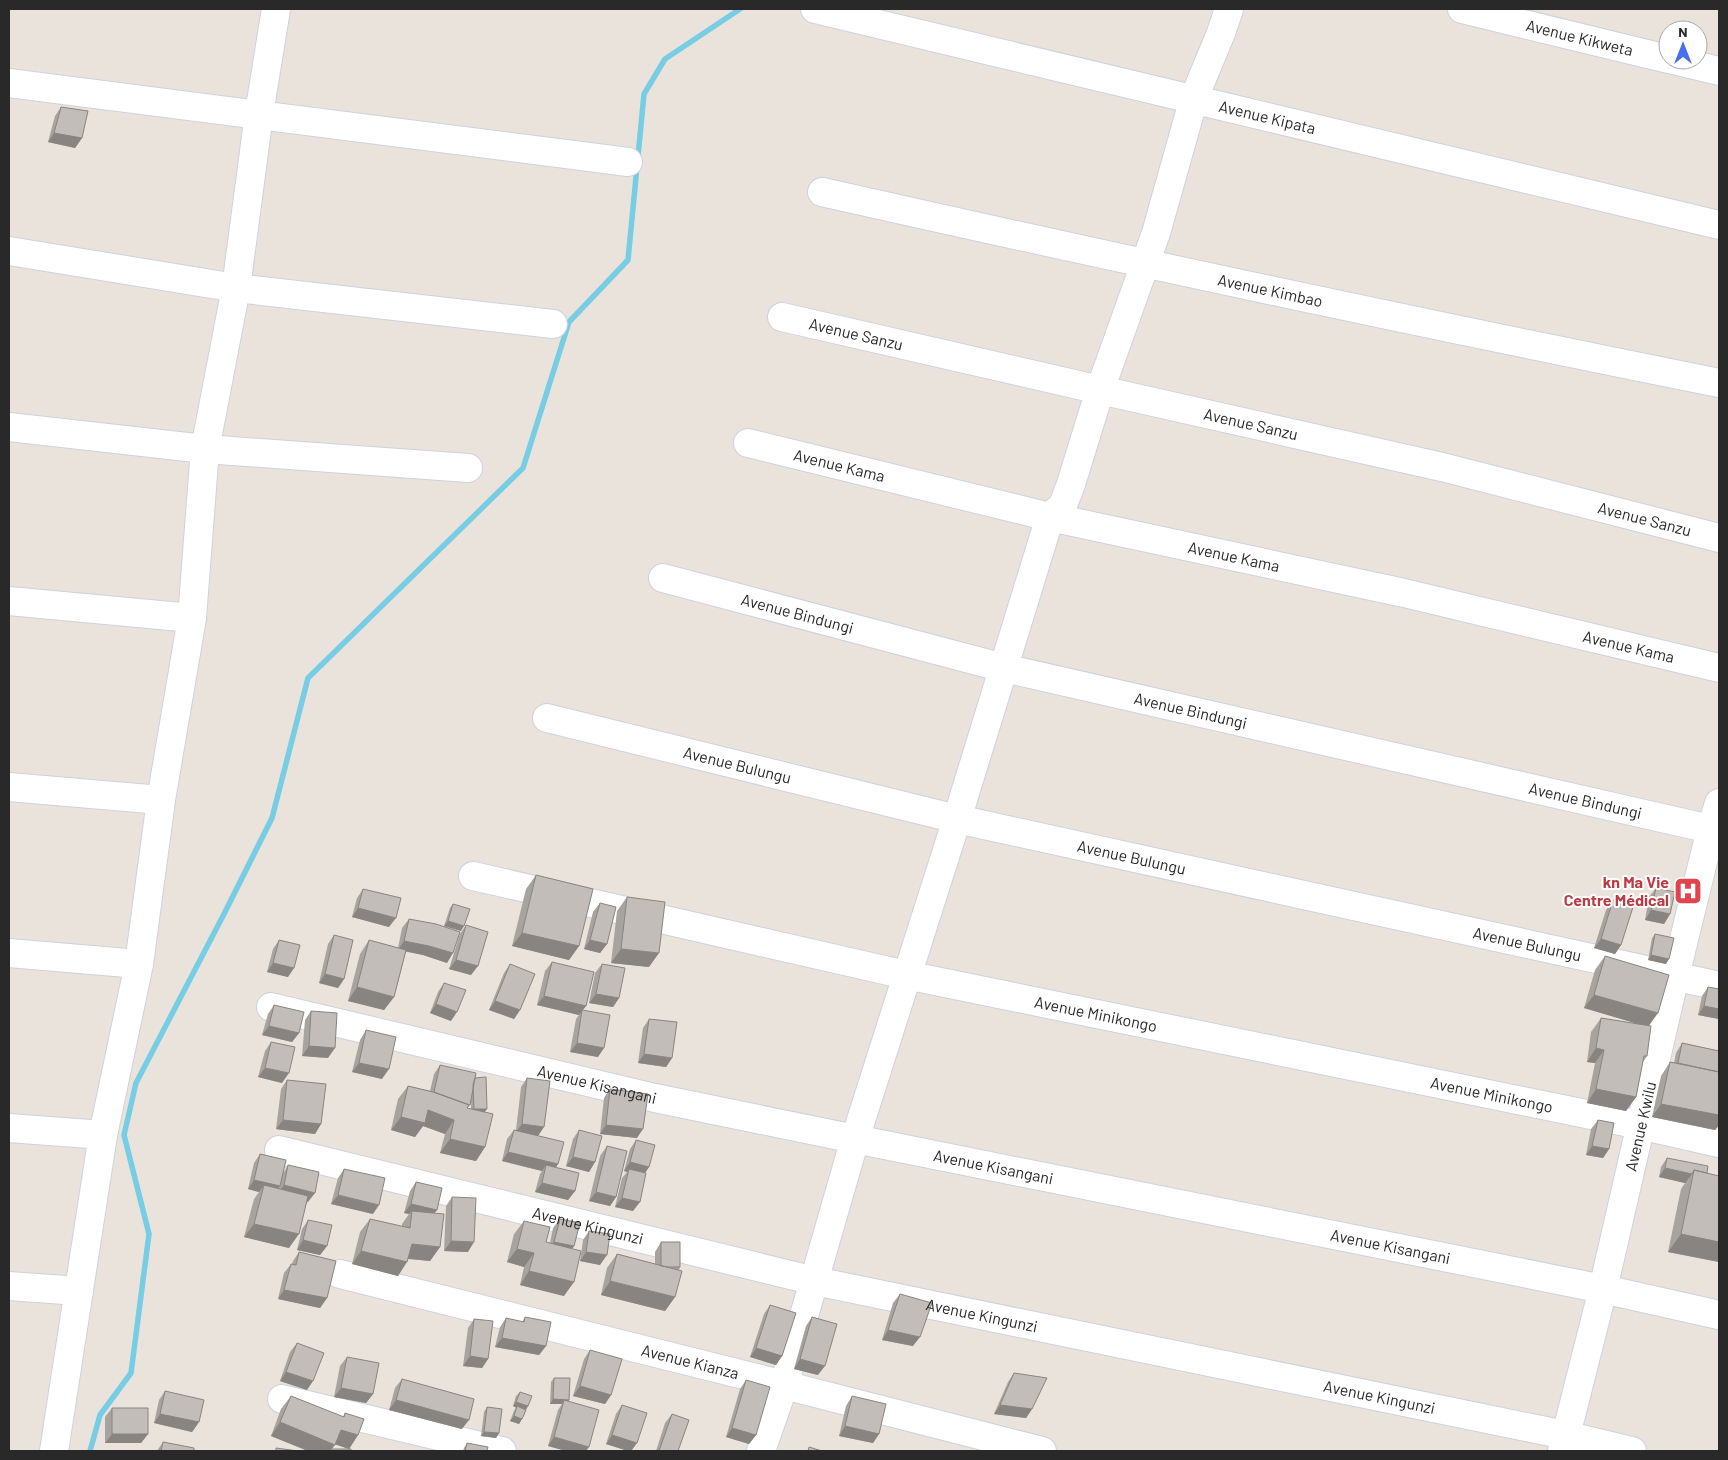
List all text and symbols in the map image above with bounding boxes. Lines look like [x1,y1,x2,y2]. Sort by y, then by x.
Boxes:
street label: Avenue Kikweta [1524,15,1635,59]
north arrow [1658,20,1708,70]
text: N [1678,23,1688,40]
street label: Avenue Kipata [1217,96,1318,137]
street label: Avenue Kimbao [1216,269,1325,310]
street label: Avenue Sanzu [807,314,905,354]
street label: Avenue Sanzu [1202,404,1300,443]
street label: Avenue Kama [792,445,887,485]
street label: Avenue Sanzu [1596,497,1694,540]
street label: Avenue Kama [1186,537,1282,575]
street label: Avenue Bindungi [739,589,856,637]
street label: Avenue Kama [1581,626,1676,666]
street label: Avenue Bindungi [1132,688,1249,732]
street label: Avenue Bulungu [682,742,793,787]
street label: Avenue Bindungi [1527,778,1644,822]
street label: Avenue Bulungu [1076,836,1188,878]
place label: kn Ma Vie Centre Médical [1564,872,1669,909]
hospital icon: kn Ma Vie Centre Médical [1673,876,1703,906]
street label: Avenue Bulungu [1471,922,1583,965]
street label: Avenue Minikongo [1033,992,1159,1035]
street label: Avenue Kisangani [536,1060,659,1107]
street label: Avenue Minikongo [1429,1072,1555,1116]
street label: Avenue Kwilu [1620,1080,1659,1173]
street label: Avenue Kisangani [932,1145,1055,1188]
street label: Avenue Kingunzi [531,1202,645,1248]
street label: Avenue Kisangani [1329,1225,1452,1267]
street label: Avenue Kingunzi [924,1294,1039,1335]
street label: Avenue Kianza [640,1340,741,1382]
street label: Avenue Kingunzi [1322,1376,1437,1417]

